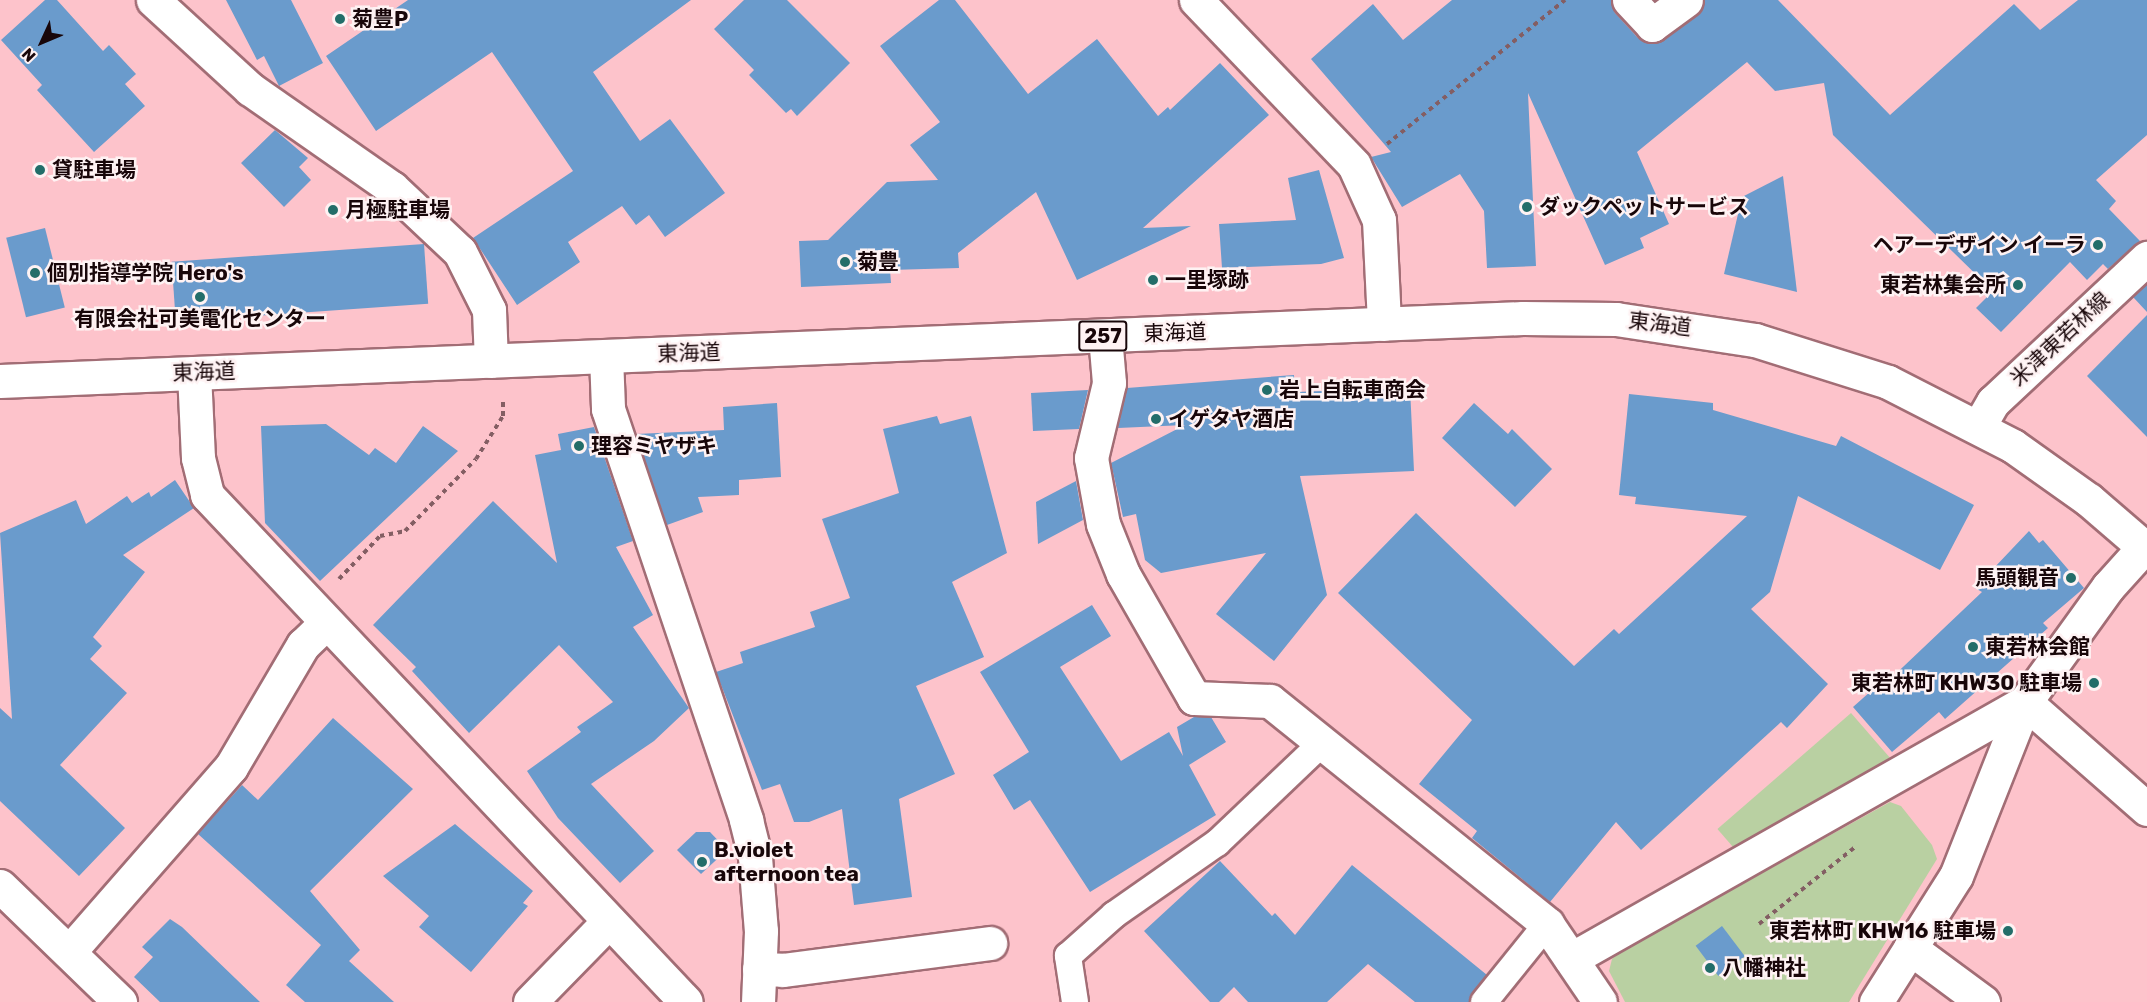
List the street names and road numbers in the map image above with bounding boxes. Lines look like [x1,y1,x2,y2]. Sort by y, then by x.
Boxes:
street label: 米津東若林線 [2005,287,2115,391]
street label: 東海道 [1627,308,1693,340]
road number: 257 [1078,319,1128,353]
street label: 東海道 [1143,319,1207,347]
street label: 東海道 [657,339,721,367]
street label: 東海道 [172,358,236,386]

